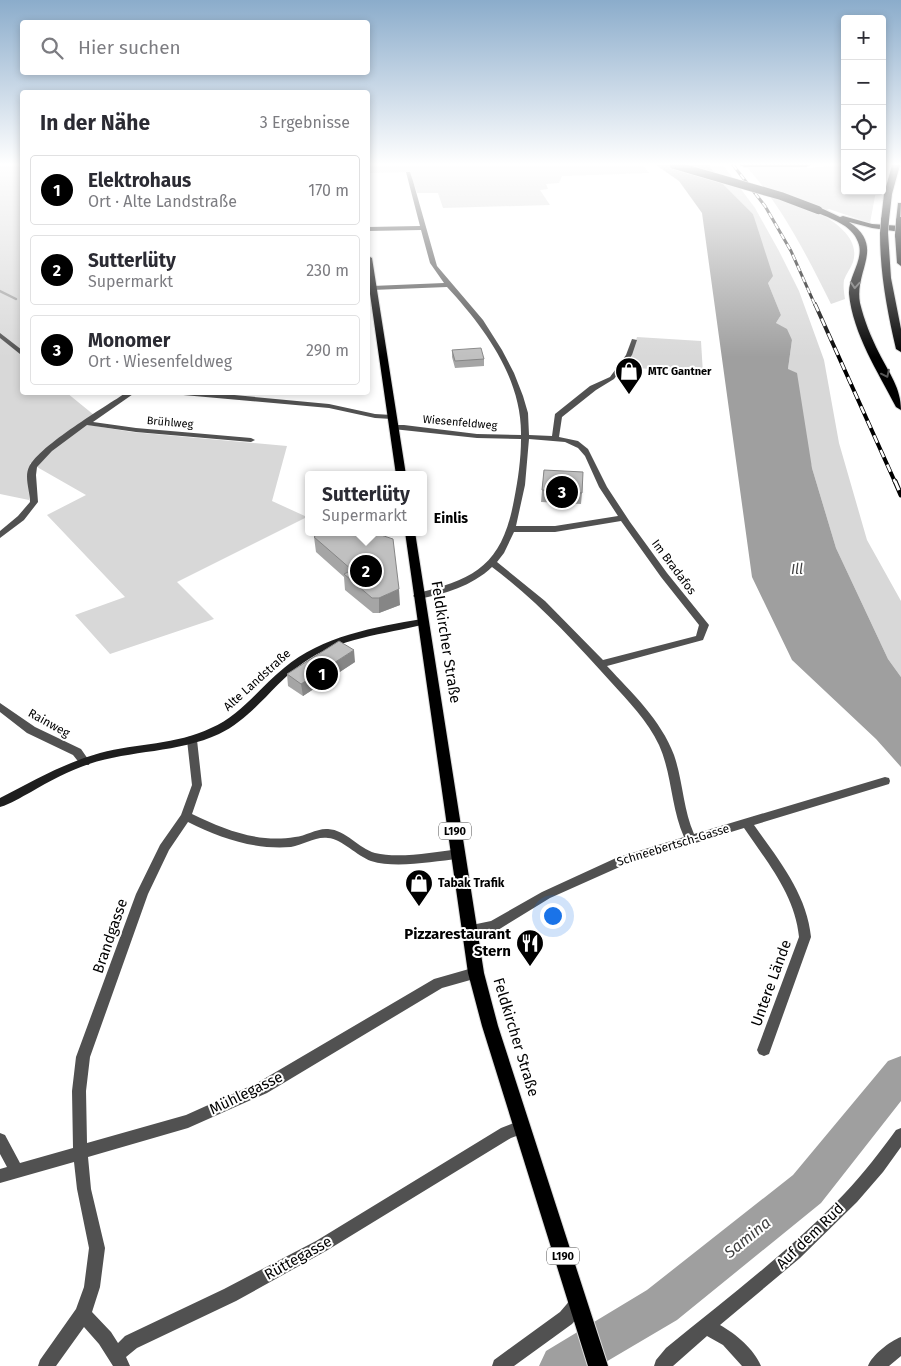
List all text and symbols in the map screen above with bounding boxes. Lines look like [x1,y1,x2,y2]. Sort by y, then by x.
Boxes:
map controls [841,15,886,195]
button: + [841,15,886,60]
search box [20,20,370,75]
icon: search [38,34,66,62]
text: Hier suchen [78,36,181,59]
button: − [841,60,886,105]
button: locate [841,105,886,150]
text: In der Nähe [40,110,150,136]
text: 3 Ergebnisse [260,113,350,132]
button: layers [841,150,886,195]
text: Elektrohaus [88,169,191,192]
text: 1 [53,181,61,200]
text: 170 m [308,181,349,200]
text: Ort · Alte Landstraße [88,192,237,211]
text: Sutterlüty [88,249,176,272]
text: 2 [53,261,61,280]
text: 230 m [306,261,349,280]
text: Supermarkt [88,272,173,291]
one-way arrow [849,281,860,289]
text: Monomer [88,329,170,352]
text: 3 [53,341,61,360]
text: 290 m [306,341,349,360]
text: Ort · Wiesenfeldweg [88,352,232,371]
shop icon: MTC Gantner [614,356,644,395]
place label: MTC Gantner [648,365,712,378]
one-way arrow [879,369,890,378]
street label: Wiesenfeldweg [422,413,498,432]
street label: Brühlweg [146,414,194,431]
popup [305,471,427,536]
pin: 3 [546,473,578,511]
text: Sutterlüty [322,483,410,506]
text: Supermarkt [322,506,407,525]
district label: Einlis [434,510,468,527]
street label: Im Bradafos [649,537,699,598]
pin: 2 [350,552,382,590]
water label: Ill [791,561,803,578]
street label: Feldkircher Straße [427,580,465,704]
street label: Alte Landstraße [221,646,293,714]
pin: 1 [306,655,338,693]
street label: Rainweg [26,706,73,741]
street label: Schneebertsch-Gasse [615,821,731,869]
road number: L190 [439,822,471,839]
shop icon: Tabak Trafik [404,868,434,907]
place label: Tabak Trafik [438,876,505,890]
street label: Brandgasse [89,896,131,976]
your location [540,903,566,929]
place label: Pizzarestaurant Stern [404,925,511,960]
restaurant icon: Pizzarestaurant Stern [515,928,545,967]
street label: Untere Lände [747,937,795,1029]
street label: Feldkircher Straße [489,975,543,1099]
street label: Mühlegasse [206,1068,286,1118]
street label: Auf dem Rud [772,1199,848,1273]
water label: Samina [720,1213,774,1262]
street label: Rüttegasse [261,1232,335,1284]
road number: L190 [547,1248,579,1264]

